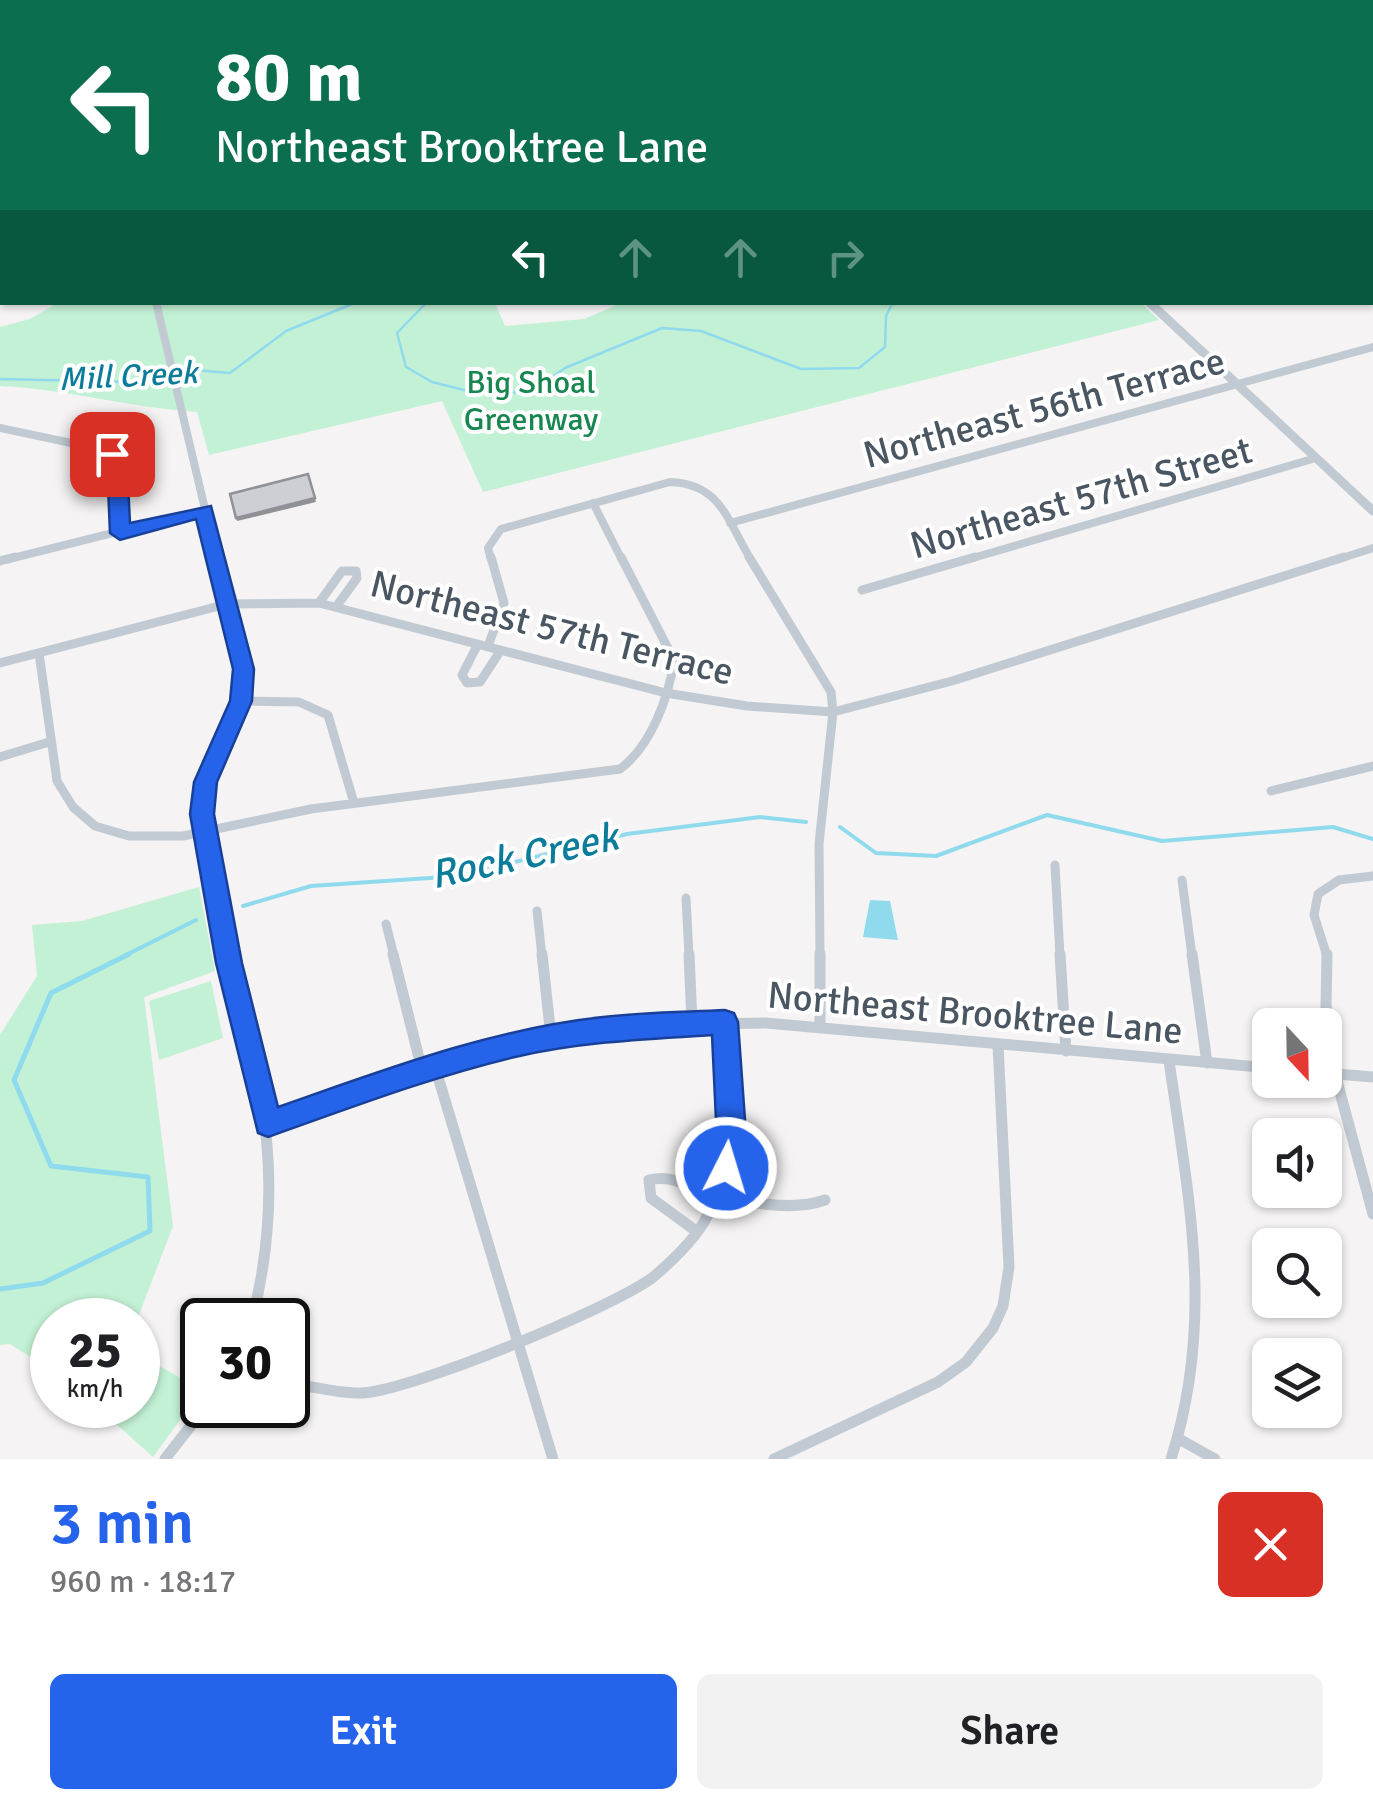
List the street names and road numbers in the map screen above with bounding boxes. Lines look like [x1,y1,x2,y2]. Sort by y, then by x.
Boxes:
street label: Northeast 56th Terrace [858,337,1230,479]
street label: Northeast 57th Street [905,427,1257,569]
street label: Northeast 57th Terrace [366,560,738,696]
street label: Northeast Brooktree Lane [765,971,1185,1055]

